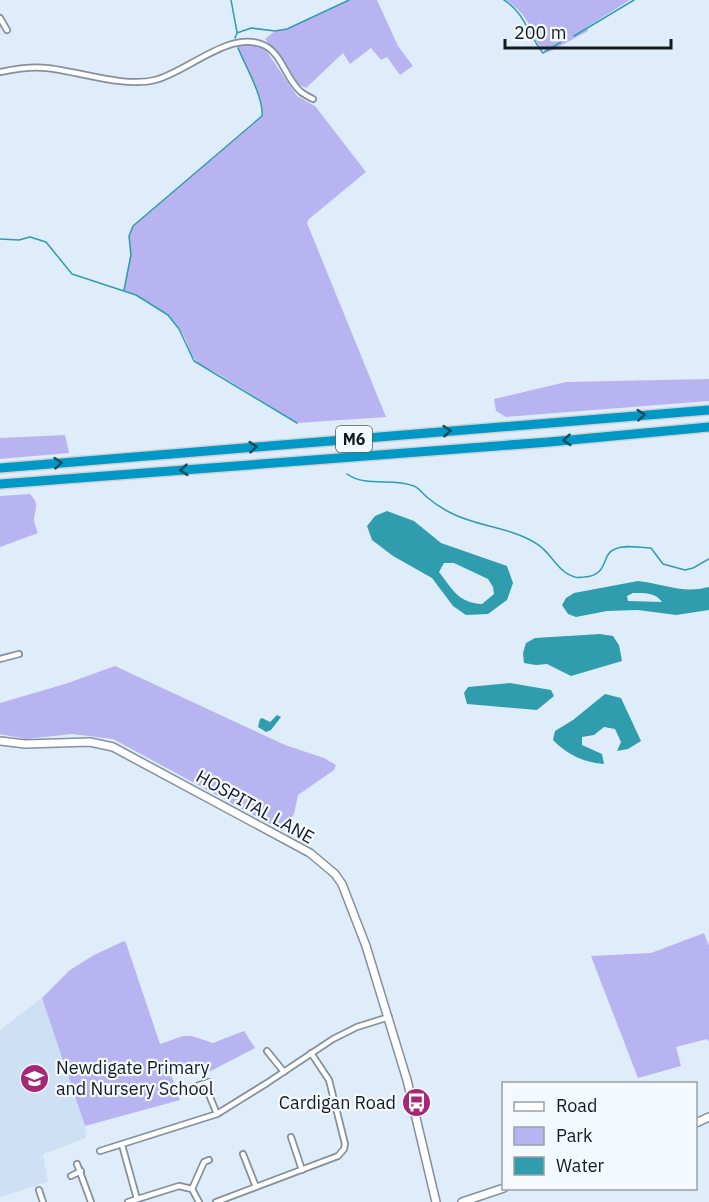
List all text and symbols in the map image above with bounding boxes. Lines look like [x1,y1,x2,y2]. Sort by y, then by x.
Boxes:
scale bar [505,12,672,50]
text: 200 m [514,21,566,44]
one-way arrow [637,409,646,422]
one-way arrow [442,425,451,438]
road number: M6 [336,426,372,452]
one-way arrow [563,433,572,446]
one-way arrow [248,441,257,454]
one-way arrow [54,457,63,470]
one-way arrow [180,463,189,476]
street label: HOSPITAL LANE [192,765,319,849]
place label: Newdigate Primary and Nursery School [56,1056,214,1100]
school or university icon: Newdigate Primary and Nursery School [19,1062,51,1094]
legend [502,1082,697,1190]
bus stop icon: Cardigan Road [401,1087,433,1119]
place label: Cardigan Road [279,1091,396,1114]
text: Road [556,1094,597,1117]
text: Park [556,1124,593,1147]
text: Water [556,1154,605,1177]

